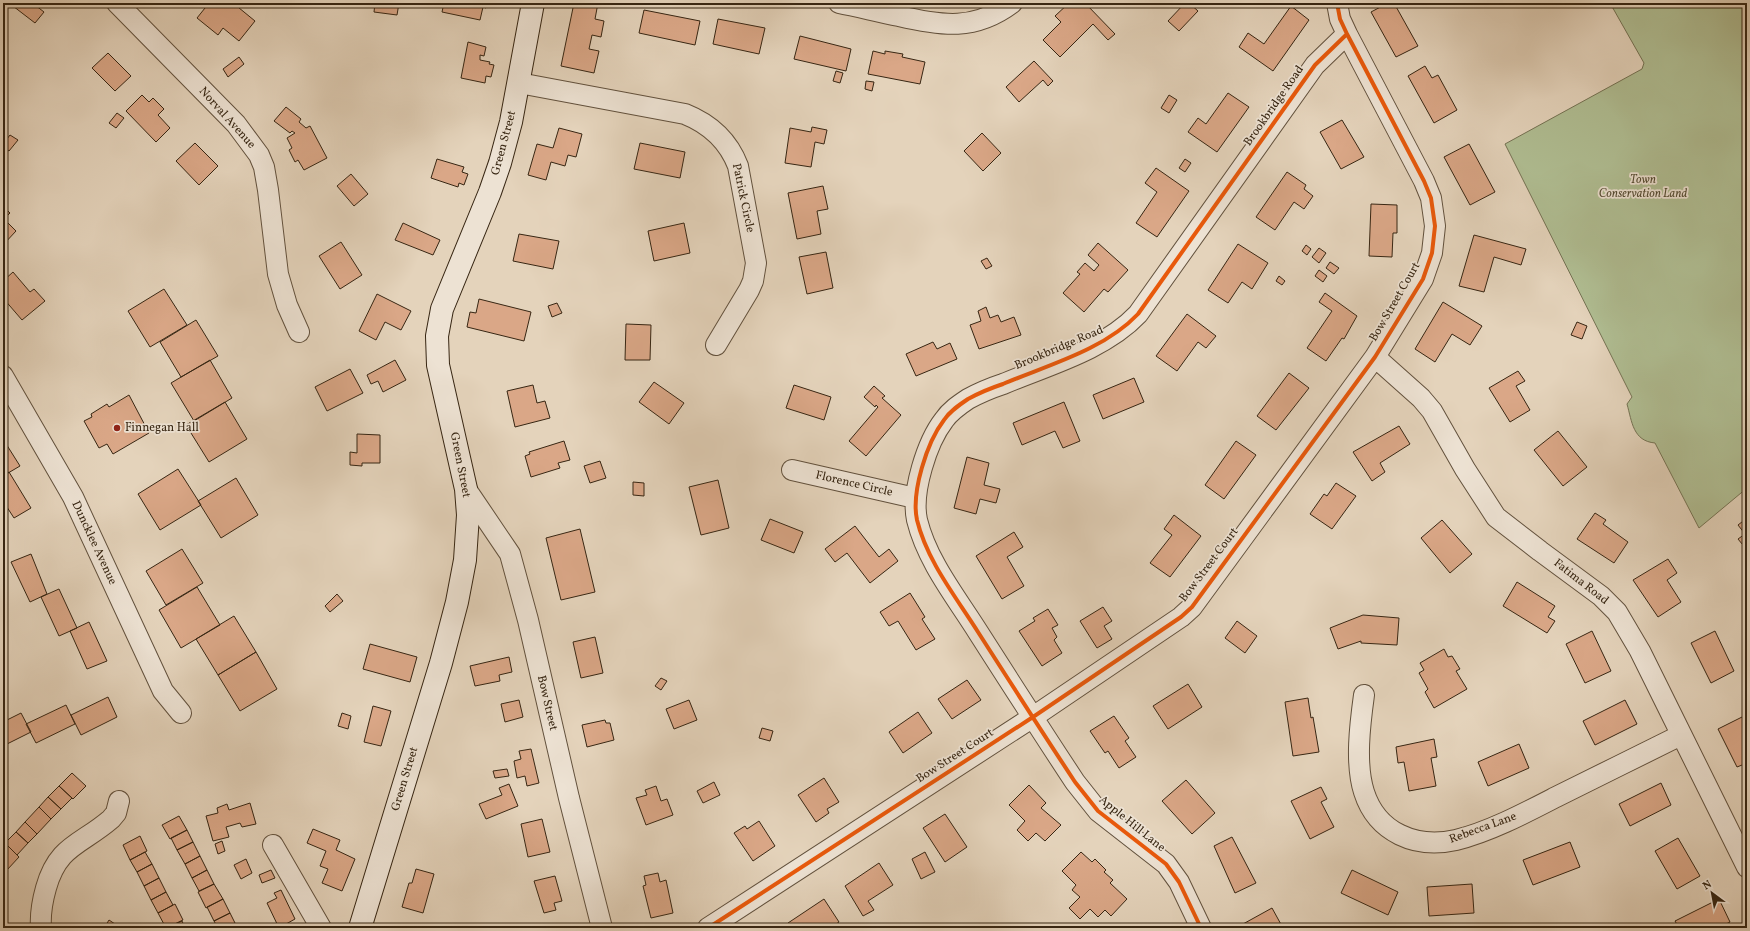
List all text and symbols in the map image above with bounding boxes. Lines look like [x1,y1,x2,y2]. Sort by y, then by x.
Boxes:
street label: Brookbridge Road [1240,62,1308,149]
street label: Norval Avenue [195,84,259,153]
street label: Green Street [488,109,520,177]
street label: Patrick Circle [728,162,758,234]
park label: Town Conservation Land [1599,172,1687,202]
street label: Bow Street Court [1366,259,1424,345]
street label: Brookbridge Road [1012,322,1106,374]
place label: Finnegan Hall [125,420,199,436]
marker: Finnegan Hall [112,423,122,433]
street label: Green Street [446,431,474,499]
street label: Florence Circle [814,467,895,501]
street label: Duncklee Avenue [68,498,121,588]
street label: Bow Street Court [1176,525,1242,605]
street label: Fatima Road [1550,555,1612,609]
street label: Bow Street [533,674,561,732]
street label: Bow Street Court [913,725,997,787]
street label: Green Street [388,745,422,813]
street label: Apple Hill Lane [1095,792,1169,856]
street label: Rebecca Lane [1447,808,1519,848]
north arrow [1692,873,1732,913]
text: N [1700,877,1715,894]

